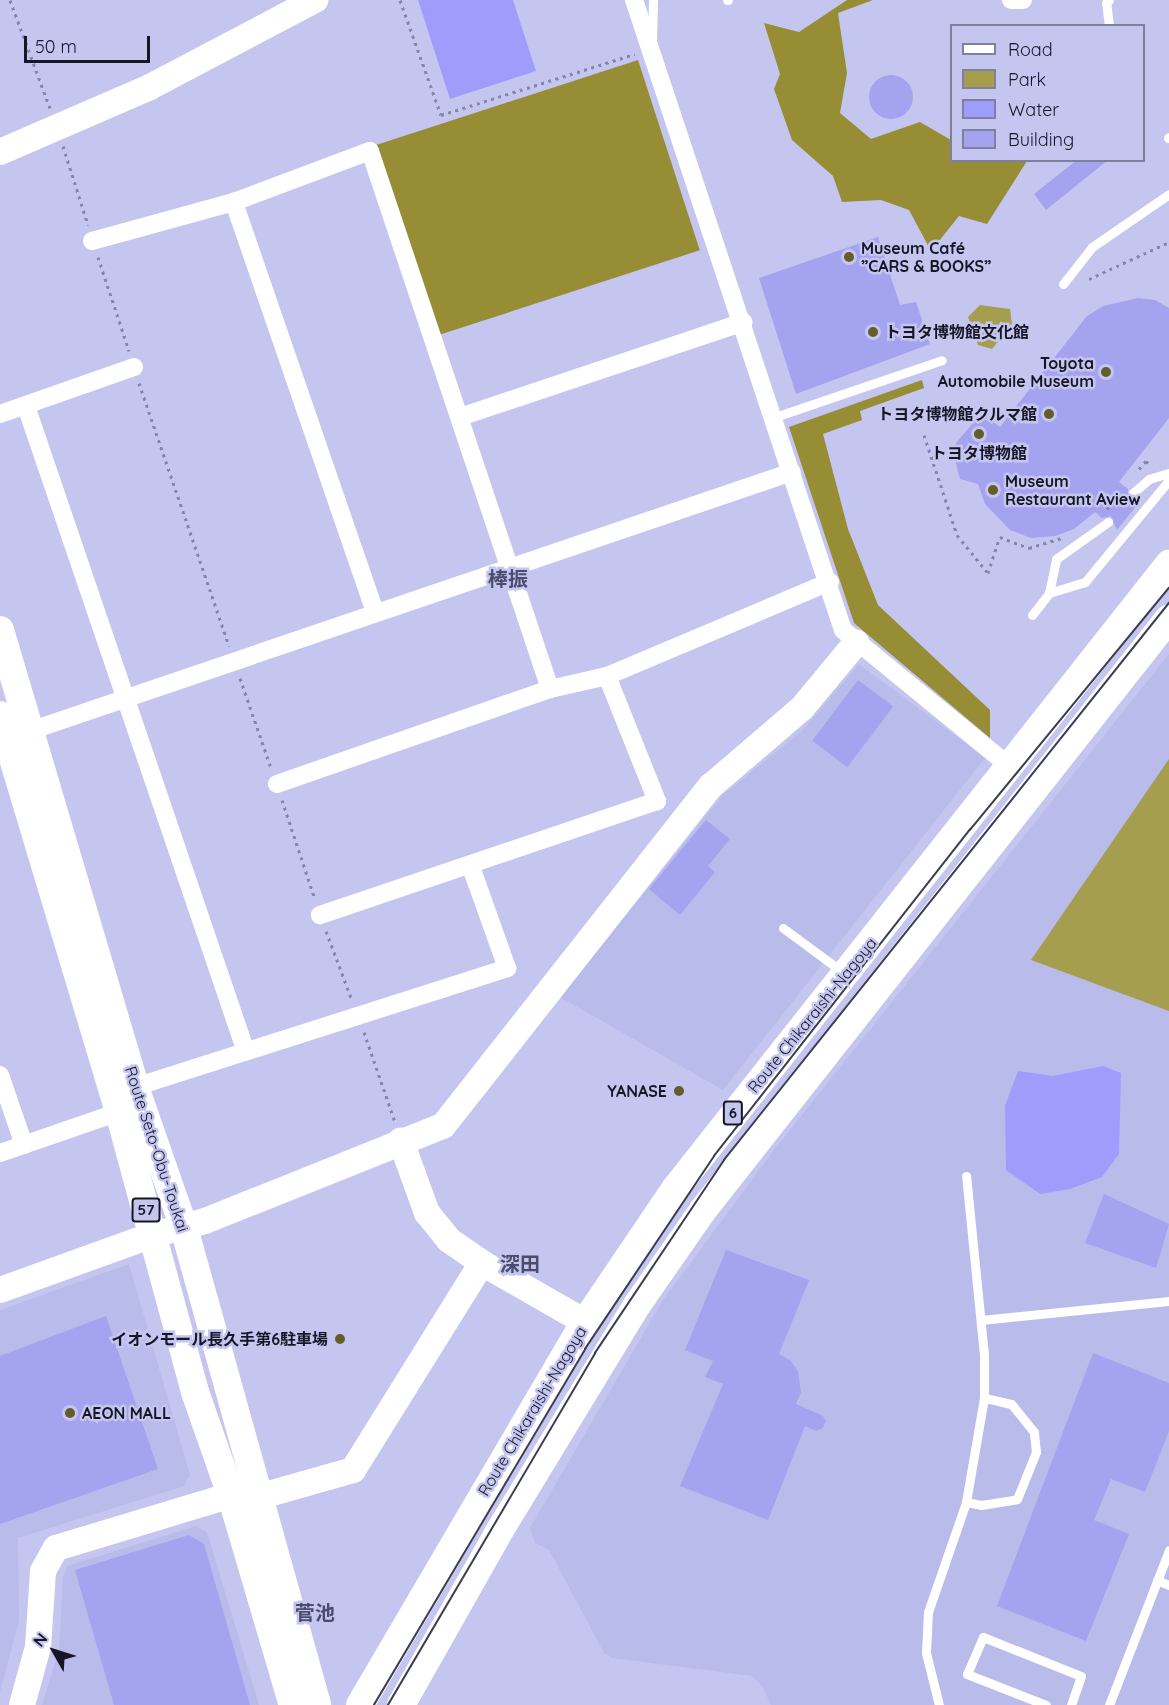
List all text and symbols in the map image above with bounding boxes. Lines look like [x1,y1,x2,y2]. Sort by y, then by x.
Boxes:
scale bar [27,24,153,62]
legend [950,24,1145,162]
text: 50 m [35,35,77,58]
text: Road [1008,38,1053,61]
text: Park [1008,68,1046,91]
text: Water [1008,98,1059,121]
text: Building [1008,128,1074,151]
place label: Museum Café ”CARS & BOOKS” [861,238,991,276]
marker: Museum Café ”CARS & BOOKS” [842,250,856,264]
place label: トヨタ博物館文化館 [885,322,1029,342]
marker: トヨタ博物館文化館 [866,325,880,339]
place label: Toyota Automobile Museum [938,353,1094,391]
marker: Toyota Automobile Museum [1099,365,1113,379]
place label: トヨタ博物館クルマ館 [877,404,1037,424]
marker: トヨタ博物館クルマ館 [1042,407,1056,421]
marker: トヨタ博物館 [972,427,986,441]
place label: トヨタ博物館 [931,443,1027,463]
place label: Museum Restaurant Aview [1005,471,1141,509]
marker: Museum Restaurant Aview [986,483,1000,497]
district label: 棒振 [488,566,528,590]
street label: Route Chikaraishi-Nagoya [743,934,881,1096]
street label: Route Seto-Obu-Toukai [121,1064,193,1234]
place label: YANASE [607,1081,667,1101]
marker: YANASE [672,1084,686,1098]
road number: 6 [722,1101,744,1125]
road number: 57 [131,1198,161,1222]
district label: 深田 [500,1251,540,1275]
street label: Route Chikaraishi-Nagoya [474,1323,590,1499]
place label: イオンモール長久手第6駐車場 [111,1329,328,1349]
marker: イオンモール長久手第6駐車場 [333,1332,347,1346]
place label: AEON MALL [82,1403,171,1423]
marker: AEON MALL [63,1406,77,1420]
district label: 菅池 [295,1600,335,1624]
north arrow [24,1621,84,1681]
text: N [29,1629,51,1651]

